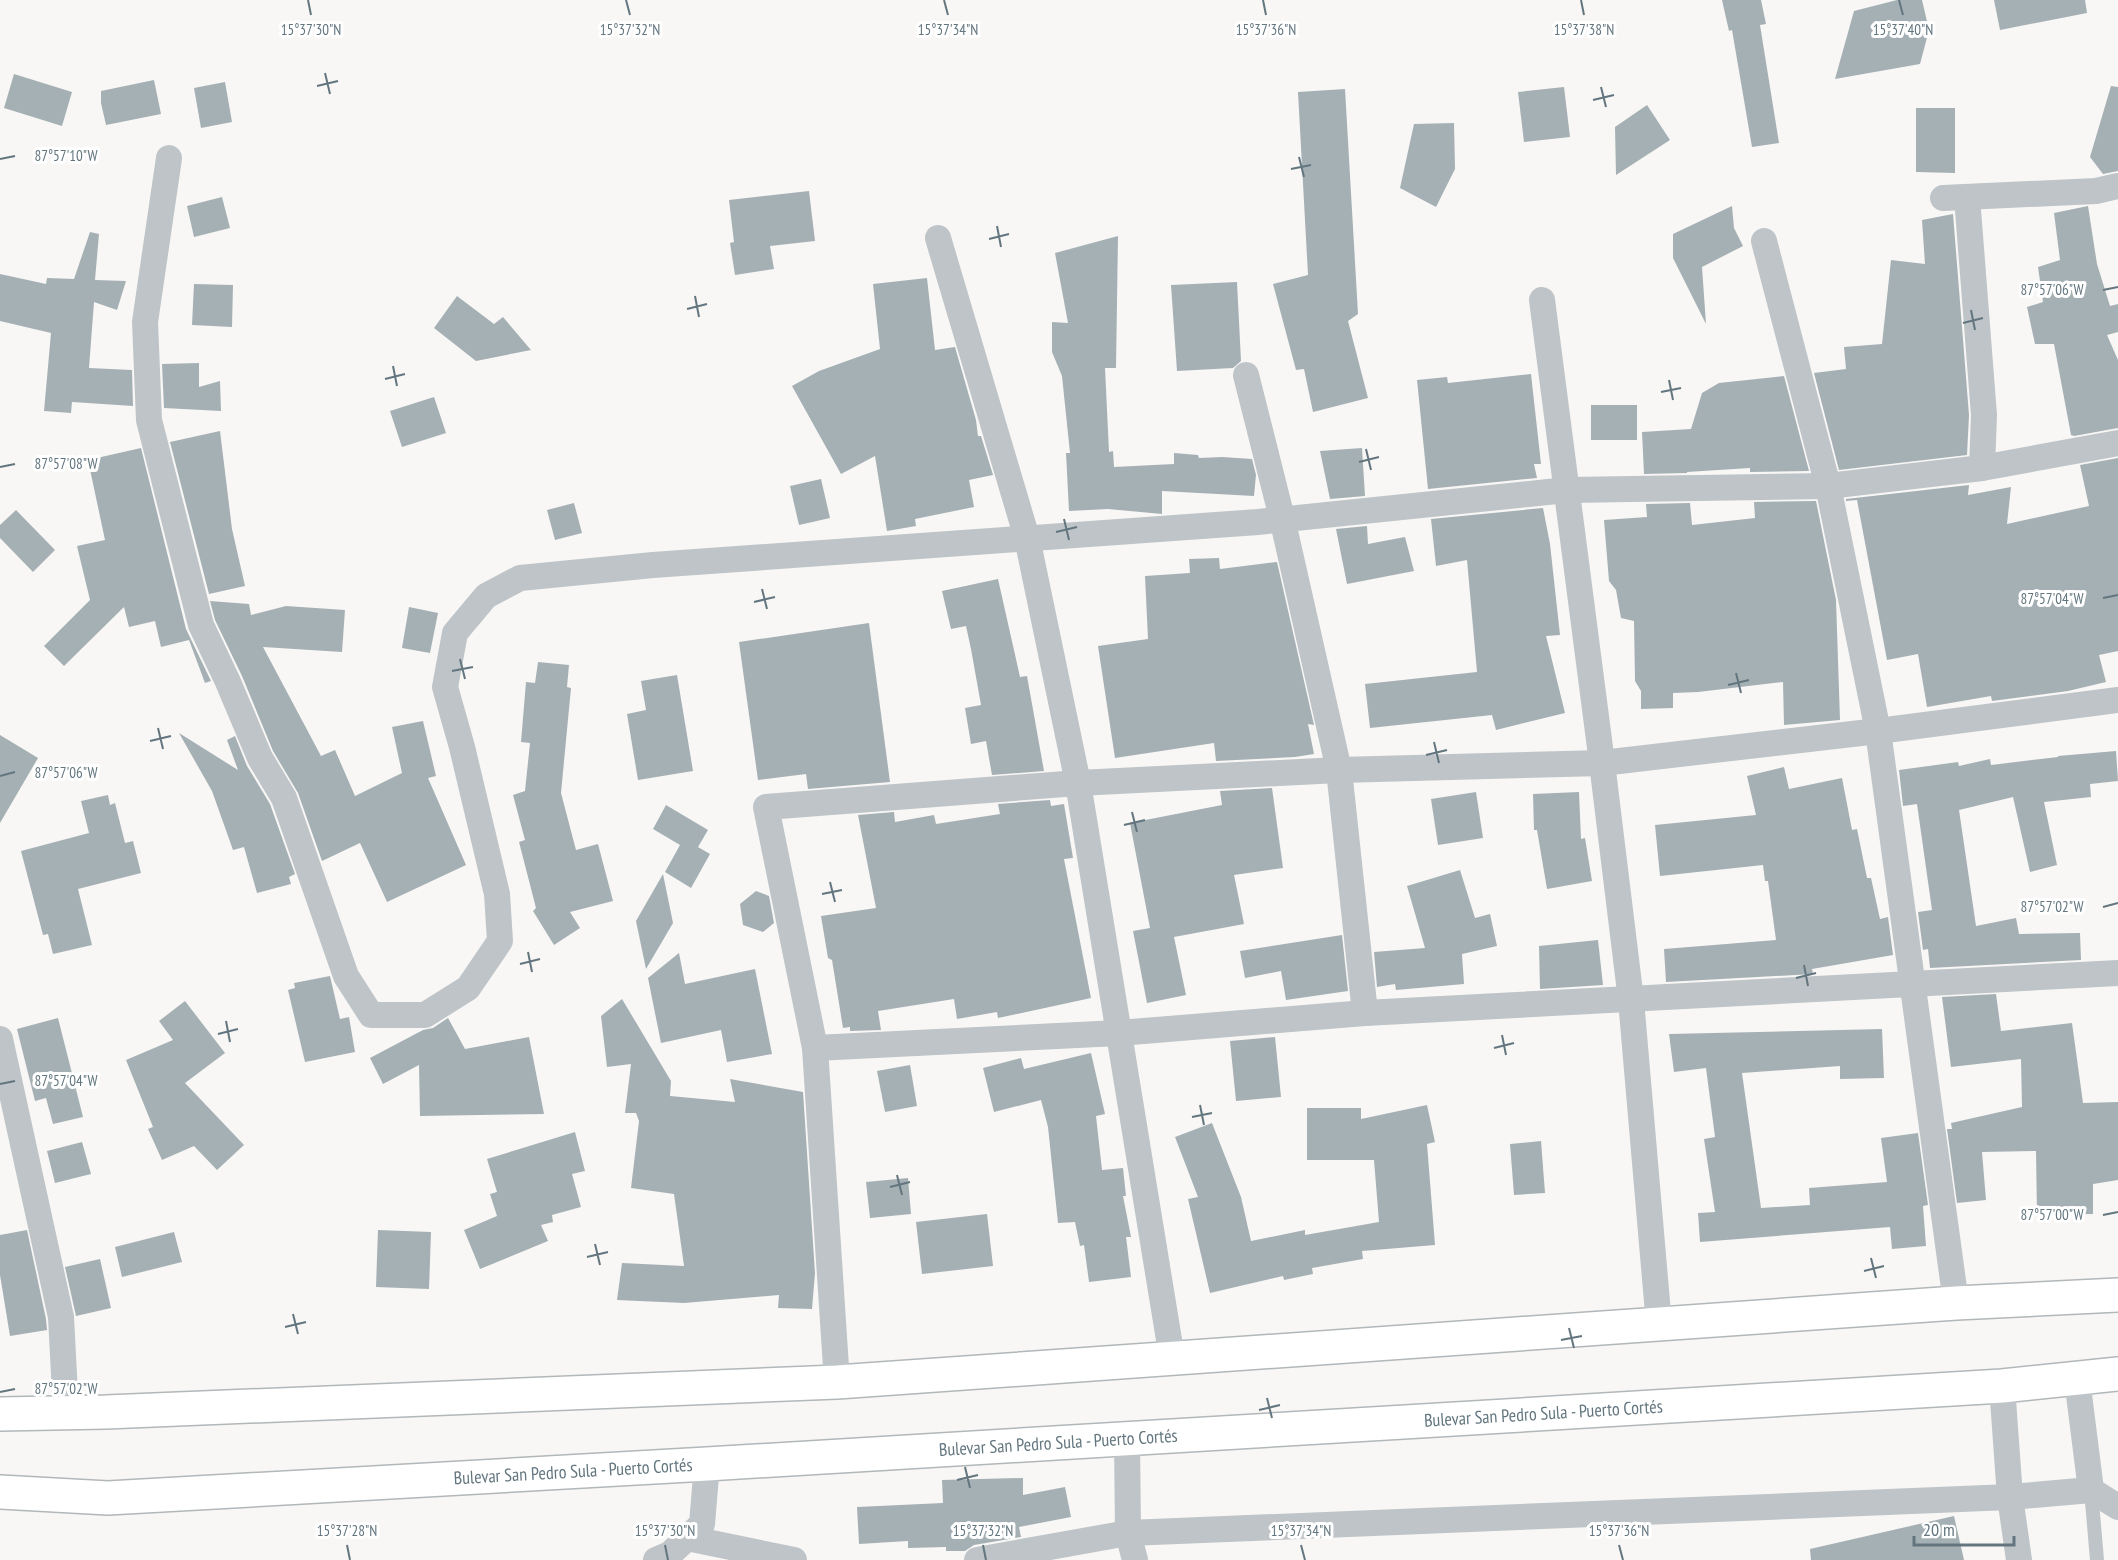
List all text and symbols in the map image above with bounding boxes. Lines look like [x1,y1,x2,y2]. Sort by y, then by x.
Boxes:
text: 15°37'30"N [281,20,341,39]
text: 15°37'32"N [600,20,660,39]
text: 15°37'34"N [918,20,978,39]
text: 15°37'36"N [1236,20,1296,39]
text: 15°37'38"N [1554,20,1614,39]
text: 15°37'40"N [1873,20,1933,39]
text: 87°57'10"W [34,146,98,165]
text: 87°57'06"W [2020,280,2084,299]
text: 87°57'08"W [34,454,98,473]
text: 87°57'04"W [2020,589,2084,608]
text: 87°57'06"W [34,763,98,782]
text: 87°57'02"W [2020,897,2084,916]
text: 87°57'04"W [34,1071,98,1090]
text: 87°57'00"W [2020,1205,2084,1224]
text: 87°57'02"W [34,1379,98,1398]
street label: Bulevar San Pedro Sula - Puerto Cortés [1423,1394,1663,1432]
street label: Bulevar San Pedro Sula - Puerto Cortés [938,1424,1178,1461]
street label: Bulevar San Pedro Sula - Puerto Cortés [453,1453,693,1489]
scale bar [1914,1509,2014,1547]
text: 20 m [1923,1518,1955,1541]
text: 15°37'28"N [317,1521,377,1540]
text: 15°37'30"N [635,1521,695,1540]
text: 15°37'32"N [953,1521,1013,1540]
text: 15°37'34"N [1271,1521,1331,1540]
text: 15°37'36"N [1589,1521,1649,1540]

